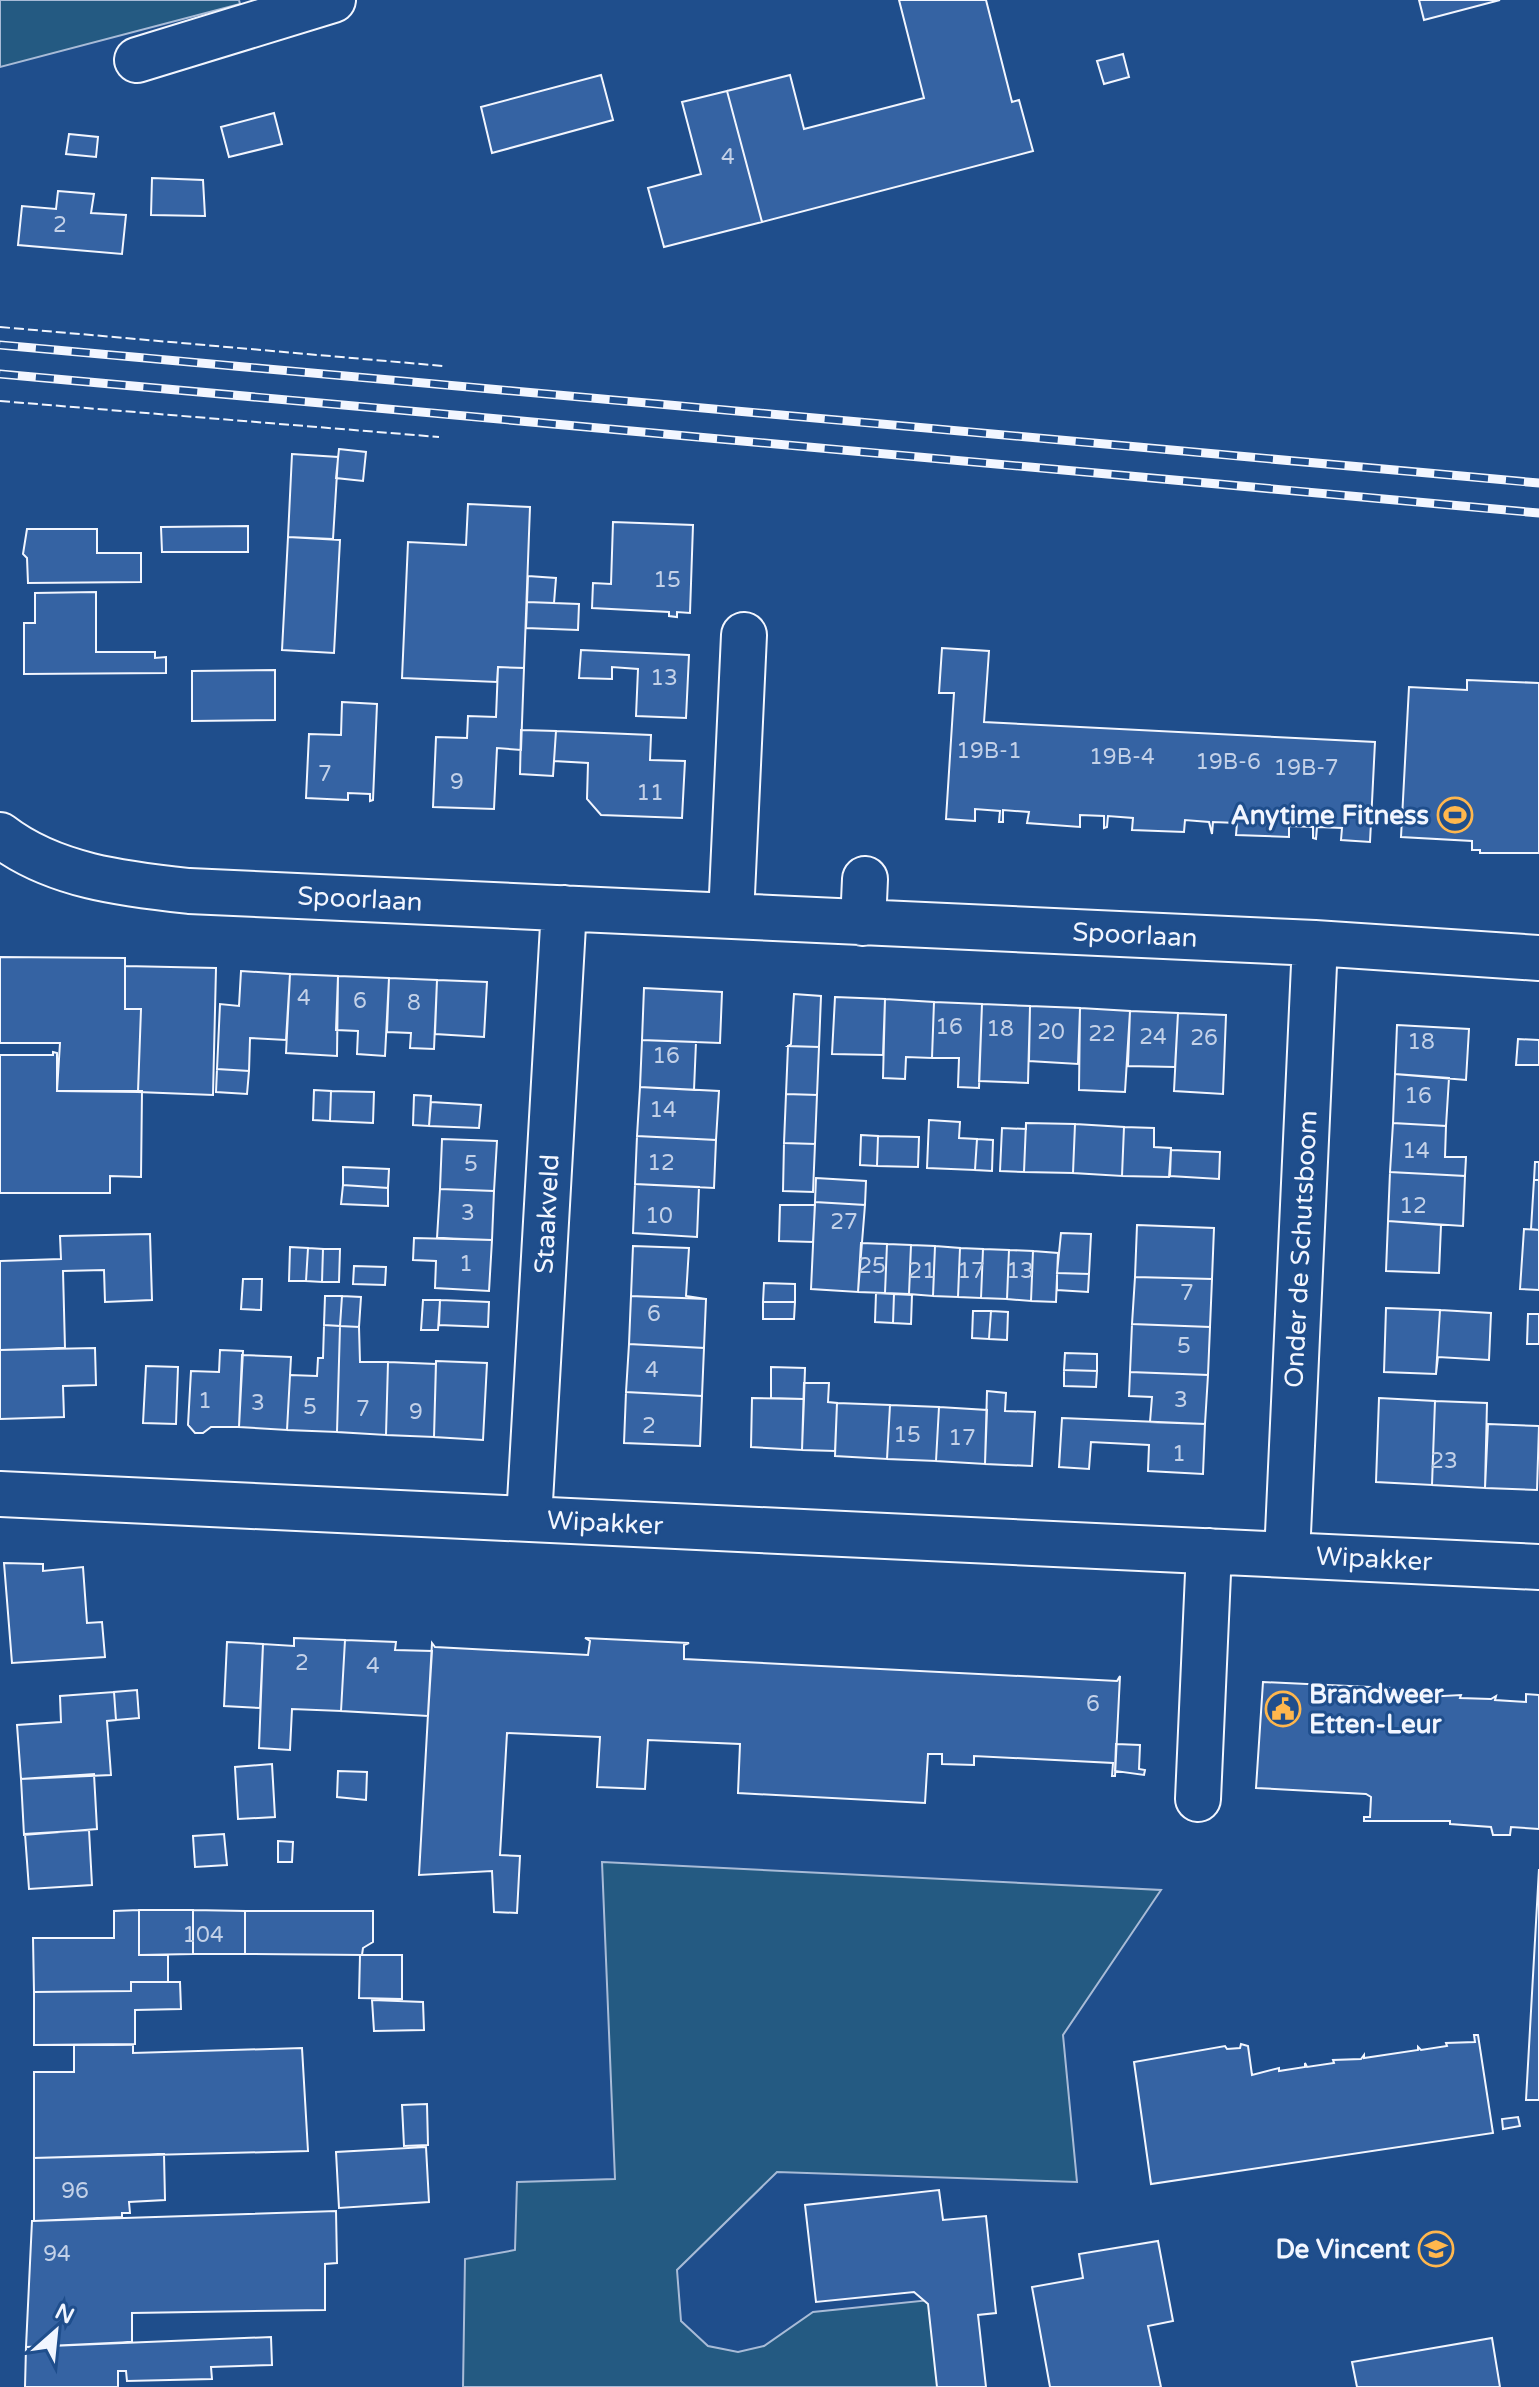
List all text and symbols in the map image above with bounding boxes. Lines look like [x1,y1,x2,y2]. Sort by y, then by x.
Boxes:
house number: 4 [721,144,735,170]
house number: 2 [53,212,67,238]
house number: 15 [653,567,681,593]
house number: 13 [650,665,678,691]
house number: 19B-1 [956,738,1022,764]
house number: 19B-4 [1089,744,1155,770]
house number: 19B-6 [1195,749,1261,775]
house number: 19B-7 [1273,755,1339,781]
house number: 7 [318,761,332,787]
house number: 9 [450,769,464,795]
house number: 11 [636,780,664,806]
sports icon: Anytime Fitness [1436,796,1474,834]
place label: Anytime Fitness [1230,800,1429,831]
street label: Spoorlaan [297,880,423,918]
street label: Spoorlaan [1072,916,1198,954]
house number: 4 [297,985,311,1011]
house number: 6 [353,988,367,1014]
house number: 8 [407,990,421,1016]
house number: 16 [935,1014,963,1040]
house number: 18 [986,1016,1014,1042]
house number: 20 [1037,1019,1065,1045]
house number: 22 [1088,1021,1116,1047]
house number: 24 [1139,1024,1167,1050]
house number: 26 [1190,1025,1218,1051]
house number: 18 [1407,1029,1435,1055]
house number: 16 [652,1043,680,1069]
house number: 16 [1404,1083,1432,1109]
house number: 14 [649,1097,677,1123]
street label: Onder de Schutsboom [1278,1109,1324,1389]
house number: 14 [1402,1138,1430,1164]
house number: 12 [647,1150,675,1176]
house number: 5 [464,1151,478,1177]
street label: Staakveld [528,1153,566,1275]
house number: 12 [1399,1193,1427,1219]
house number: 3 [461,1200,475,1226]
house number: 10 [645,1203,673,1229]
house number: 27 [830,1209,858,1235]
house number: 1 [459,1251,473,1277]
house number: 25 [858,1253,886,1279]
house number: 21 [908,1258,936,1284]
house number: 17 [957,1258,985,1284]
house number: 13 [1006,1258,1034,1284]
house number: 7 [1180,1280,1194,1306]
house number: 6 [647,1301,661,1327]
house number: 5 [1177,1333,1191,1359]
house number: 4 [645,1357,659,1383]
house number: 3 [1174,1387,1188,1413]
house number: 1 [198,1388,212,1414]
house number: 3 [251,1390,265,1416]
house number: 5 [303,1394,317,1420]
house number: 7 [356,1396,370,1422]
house number: 9 [409,1399,423,1425]
house number: 2 [642,1413,656,1439]
house number: 15 [893,1422,921,1448]
house number: 17 [948,1425,976,1451]
house number: 1 [1172,1441,1186,1467]
house number: 23 [1430,1448,1458,1474]
street label: Wipakker [546,1504,664,1542]
street label: Wipakker [1315,1540,1433,1578]
house number: 2 [295,1650,309,1676]
house number: 4 [366,1653,380,1679]
place label: Brandweer Etten-Leur [1309,1679,1444,1740]
public building icon: Brandweer Etten-Leur [1264,1690,1302,1728]
house number: 6 [1086,1691,1100,1717]
house number: 104 [182,1922,224,1948]
house number: 96 [61,2178,89,2204]
school or university icon: De Vincent [1417,2230,1455,2268]
place label: De Vincent [1275,2234,1410,2265]
house number: 94 [43,2241,71,2267]
north arrow [16,2291,96,2371]
text: N [51,2298,78,2330]

